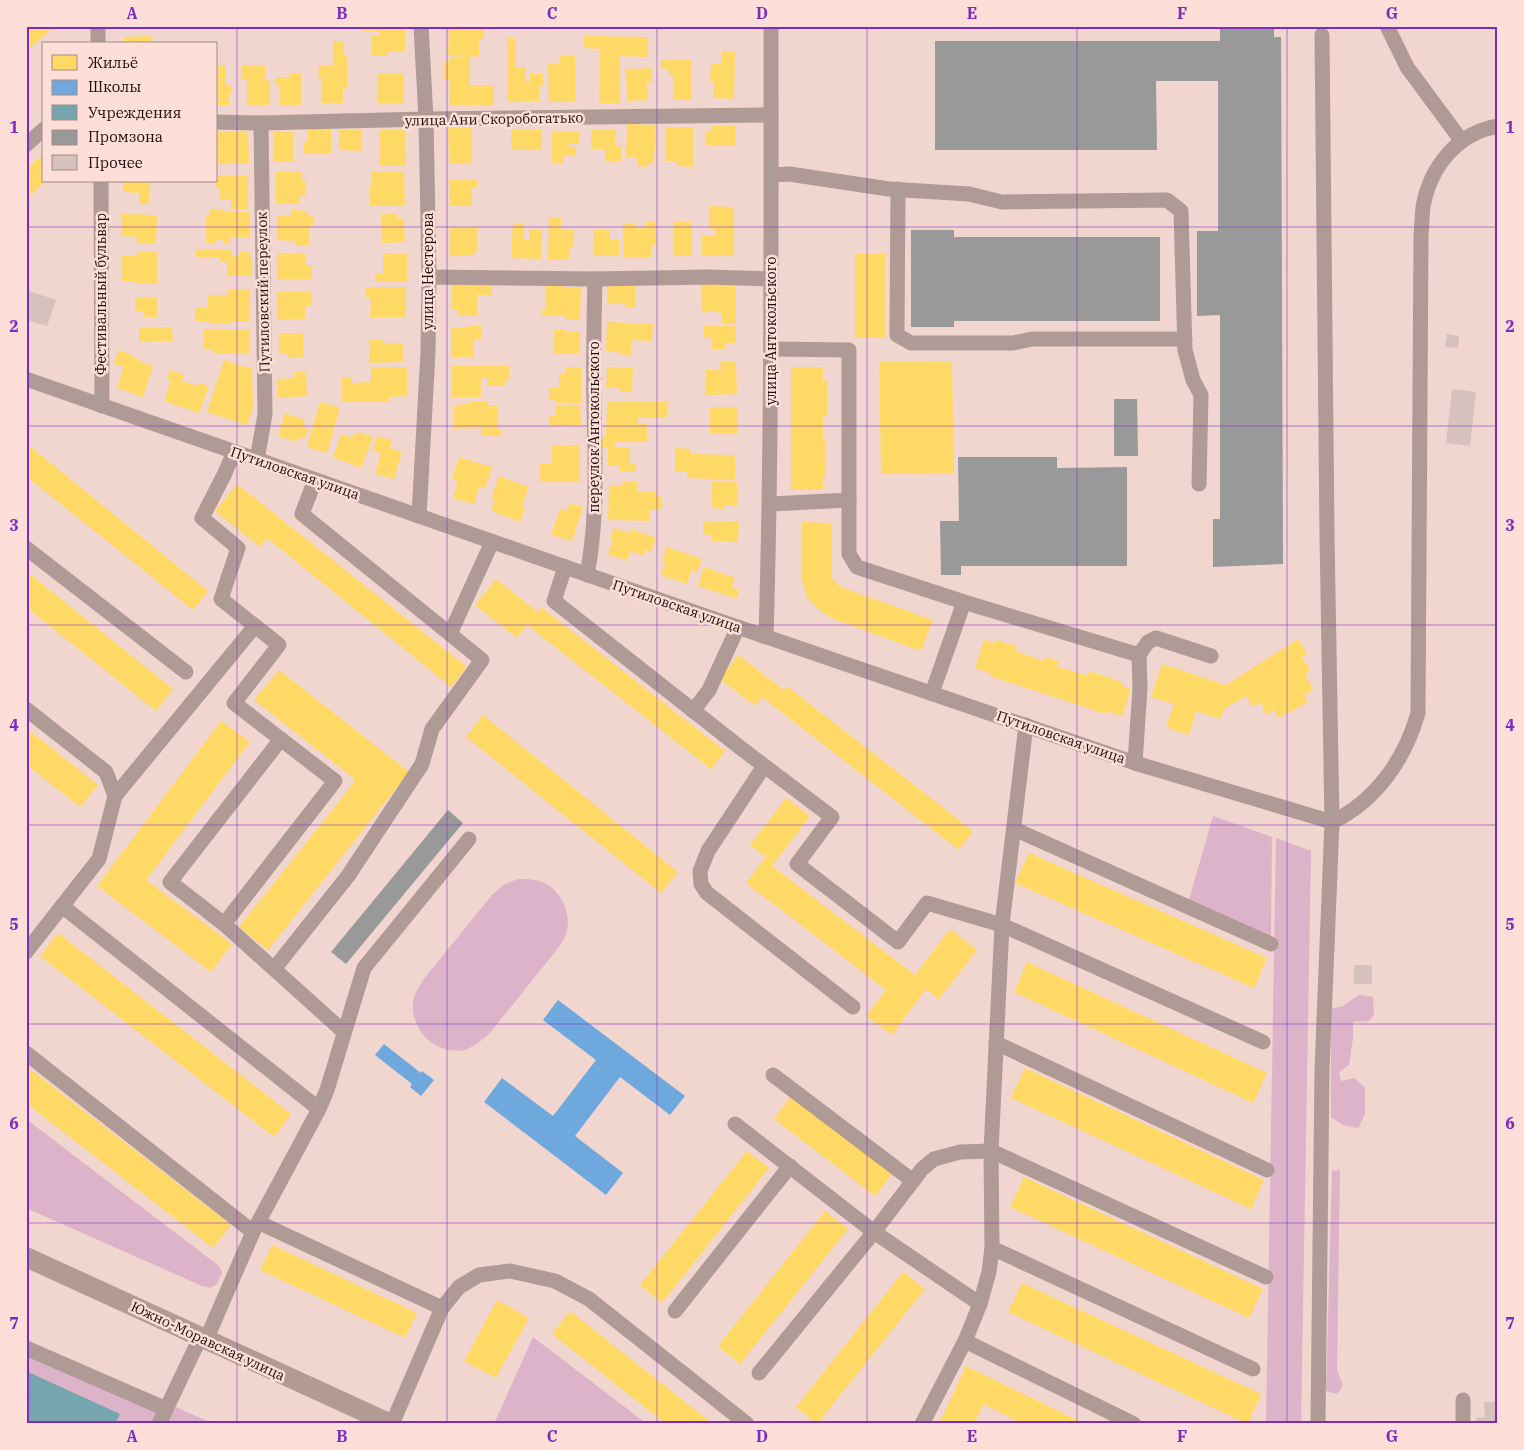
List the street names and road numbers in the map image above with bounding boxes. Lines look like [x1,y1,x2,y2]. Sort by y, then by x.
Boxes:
street label: улица Ани Скоробогатько [405,108,583,130]
street label: Путиловский переулок [253,211,273,373]
street label: улица Нестерова [419,212,437,330]
street label: Фестивальный бульвар [92,213,110,375]
street label: улица Антокольского [762,257,780,405]
street label: переулок Антокольского [585,341,603,513]
street label: Путиловская улица [228,442,362,504]
street label: Путиловская улица [610,575,744,637]
street label: Путиловская улица [994,706,1128,768]
street label: Южно-Моравская улица [128,1297,288,1385]

